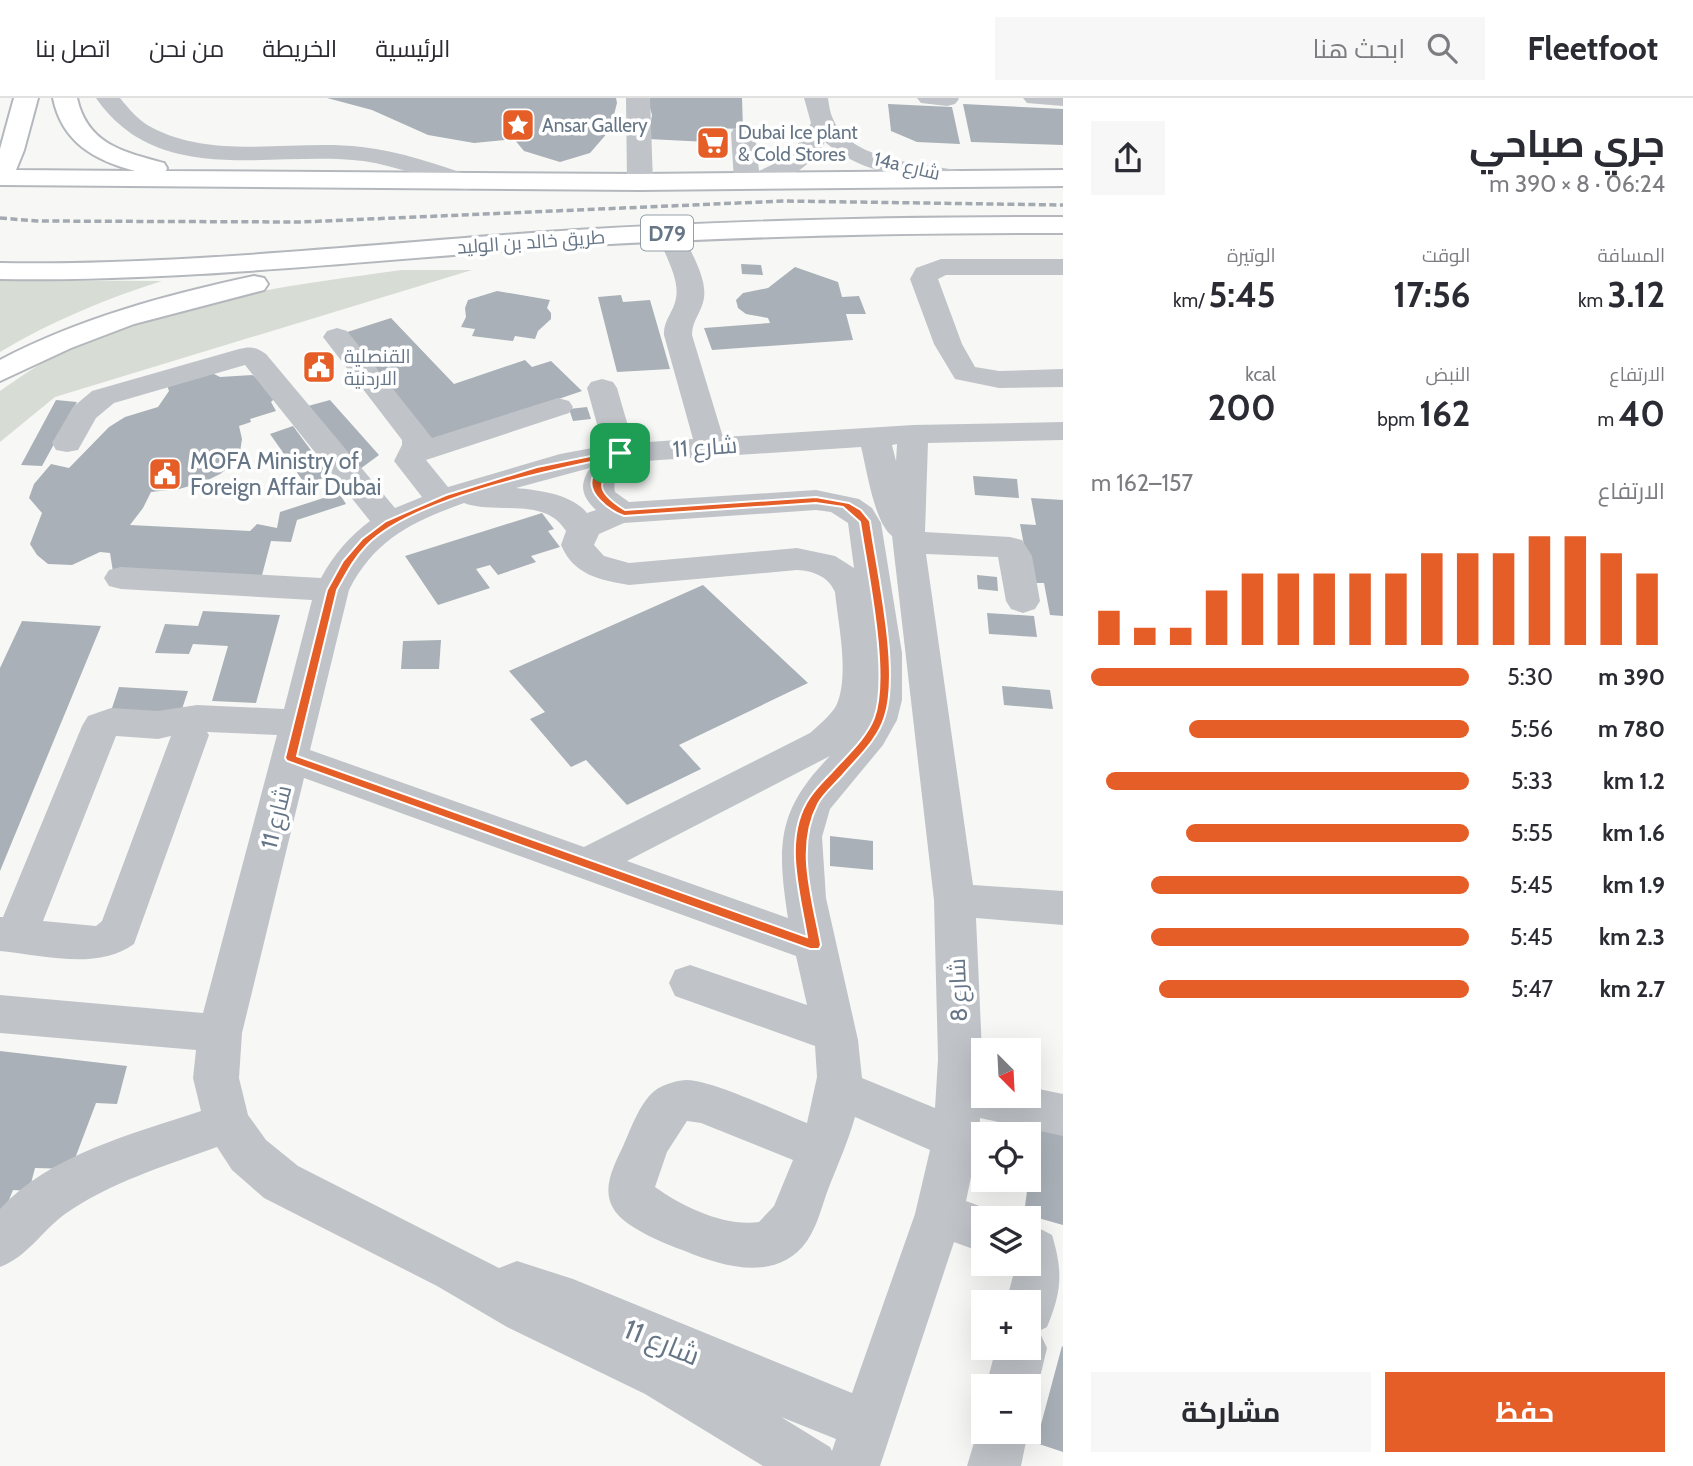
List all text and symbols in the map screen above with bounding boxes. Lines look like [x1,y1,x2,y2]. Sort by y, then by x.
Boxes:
search box [995,17,1485,80]
text: Fleetfoot [1527,28,1658,68]
icon: search [1423,29,1461,67]
text: ابحث هنا [1312,33,1405,65]
text: اتصل بنا [35,34,111,63]
text: من نحن [149,34,224,63]
text: الخريطة [262,34,337,63]
text: الرئيسية [375,34,451,63]
place icon: Ansar Gallery [499,106,537,144]
place label: Ansar Gallery [542,114,648,137]
text: جري صباحي [1469,120,1665,167]
place label: Dubai Ice plant & Cold Stores [738,121,858,166]
button: share [1091,121,1165,195]
supermarket icon: Dubai Ice plant & Cold Stores [694,124,732,162]
street label: 14a شارع [871,147,942,187]
text: 06:24 · 8 × 390 m [1489,170,1665,198]
road number: D79 [641,216,693,250]
street label: طريق خالد بن الوليد [456,225,606,260]
text: الوتيرة [1227,244,1276,267]
text: الوقت [1422,244,1470,267]
text: المسافة [1597,244,1665,267]
text: 5:45 [1209,273,1276,316]
text: 17:56 [1393,273,1470,316]
text: 3.12 [1608,273,1665,316]
text: /km [1173,289,1209,312]
text: km [1578,289,1608,312]
place label: القنصلية الاردنية [344,345,411,390]
public building icon: القنصلية الاردنية [300,348,338,386]
text: kcal [1245,363,1276,386]
text: النبض [1426,363,1470,386]
text: الارتفاع [1609,363,1665,386]
text: 200 [1208,386,1276,429]
text: 162 [1419,392,1470,435]
text: 40 [1619,392,1665,435]
text: bpm [1377,408,1419,431]
text: m [1598,408,1619,431]
pin [590,423,650,483]
street label: شارع 11 [672,431,738,465]
icon: arrive [601,434,639,472]
place label: MOFA Ministry of Foreign Affair Dubai [190,447,381,501]
public building icon: MOFA Ministry of Foreign Affair Dubai [146,455,184,493]
text: 157–162 m [1091,469,1193,497]
text: الارتفاع [1598,477,1665,505]
text: 5:30 [1507,663,1553,691]
text: 390 m [1598,663,1665,691]
text: 5:56 [1510,715,1553,743]
text: 780 m [1598,715,1665,743]
text: 5:33 [1511,767,1553,795]
text: 1.2 km [1603,767,1665,795]
street label: شارع 11 [255,782,299,852]
text: 5:55 [1511,819,1553,847]
text: 1.6 km [1602,819,1665,847]
text: 5:45 [1510,871,1553,899]
text: 1.9 km [1602,871,1665,899]
text: 5:45 [1510,923,1553,951]
text: 2.3 km [1599,923,1665,951]
street label: شارع 8 [943,958,975,1022]
text: 5:47 [1511,975,1553,1003]
text: 2.7 km [1600,975,1665,1003]
north arrow [971,1038,1041,1108]
map controls [971,1038,1041,1444]
button: locate [971,1122,1041,1192]
button: layers [971,1206,1041,1276]
button: + [971,1290,1041,1360]
street label: شارع 11 [618,1311,705,1374]
button: مشاركة [1091,1372,1371,1452]
button: حفظ [1385,1372,1665,1452]
button: − [971,1374,1041,1444]

